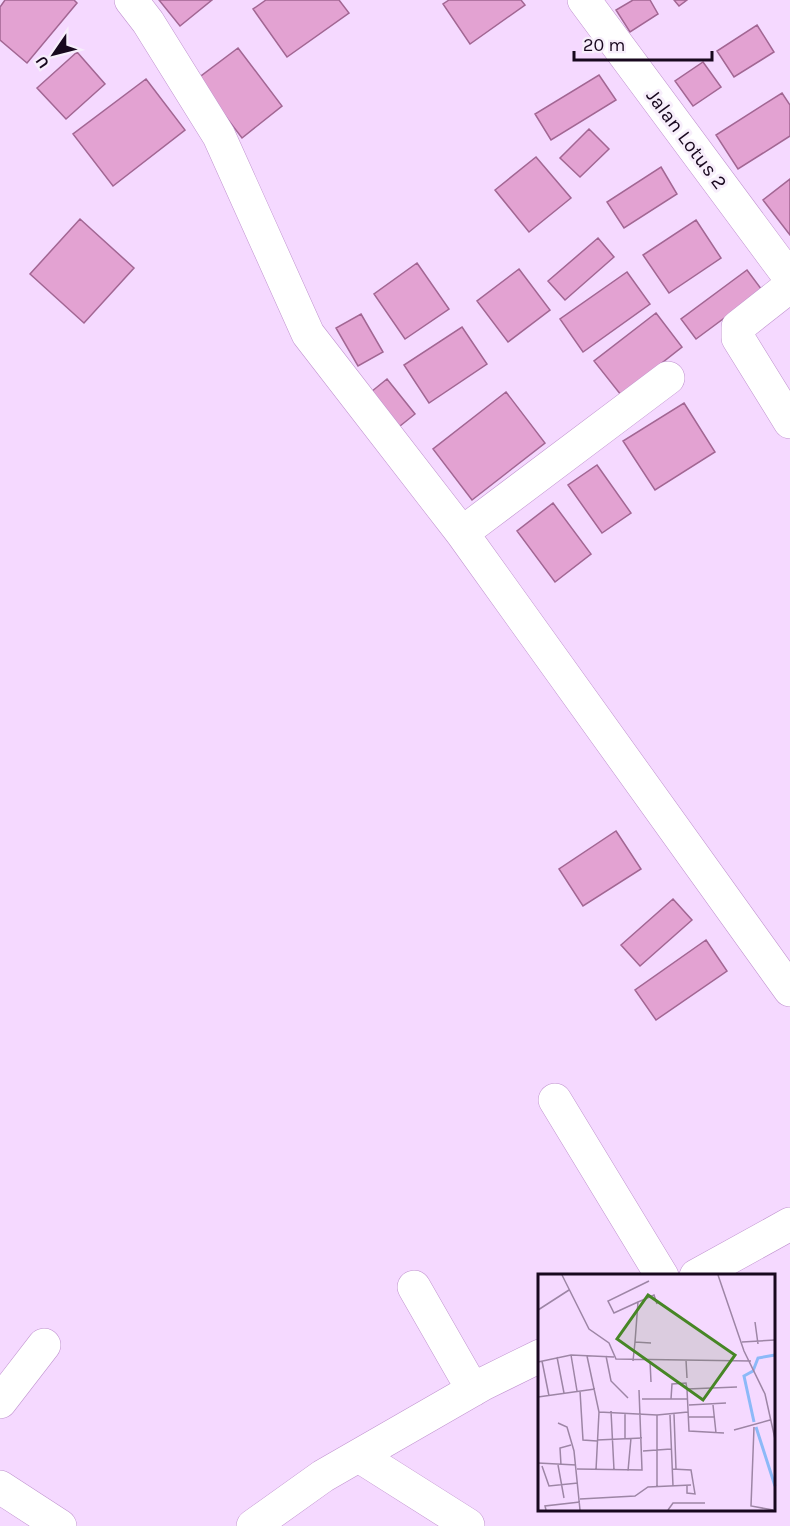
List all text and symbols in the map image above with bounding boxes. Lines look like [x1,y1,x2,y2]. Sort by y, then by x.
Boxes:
north arrow [24,24,84,84]
scale bar [574,24,712,62]
text: 20 m [583,34,625,56]
text: U [31,52,53,72]
street label: Jalan Lotus 2 [642,85,732,194]
inset map [538,1274,775,1511]

